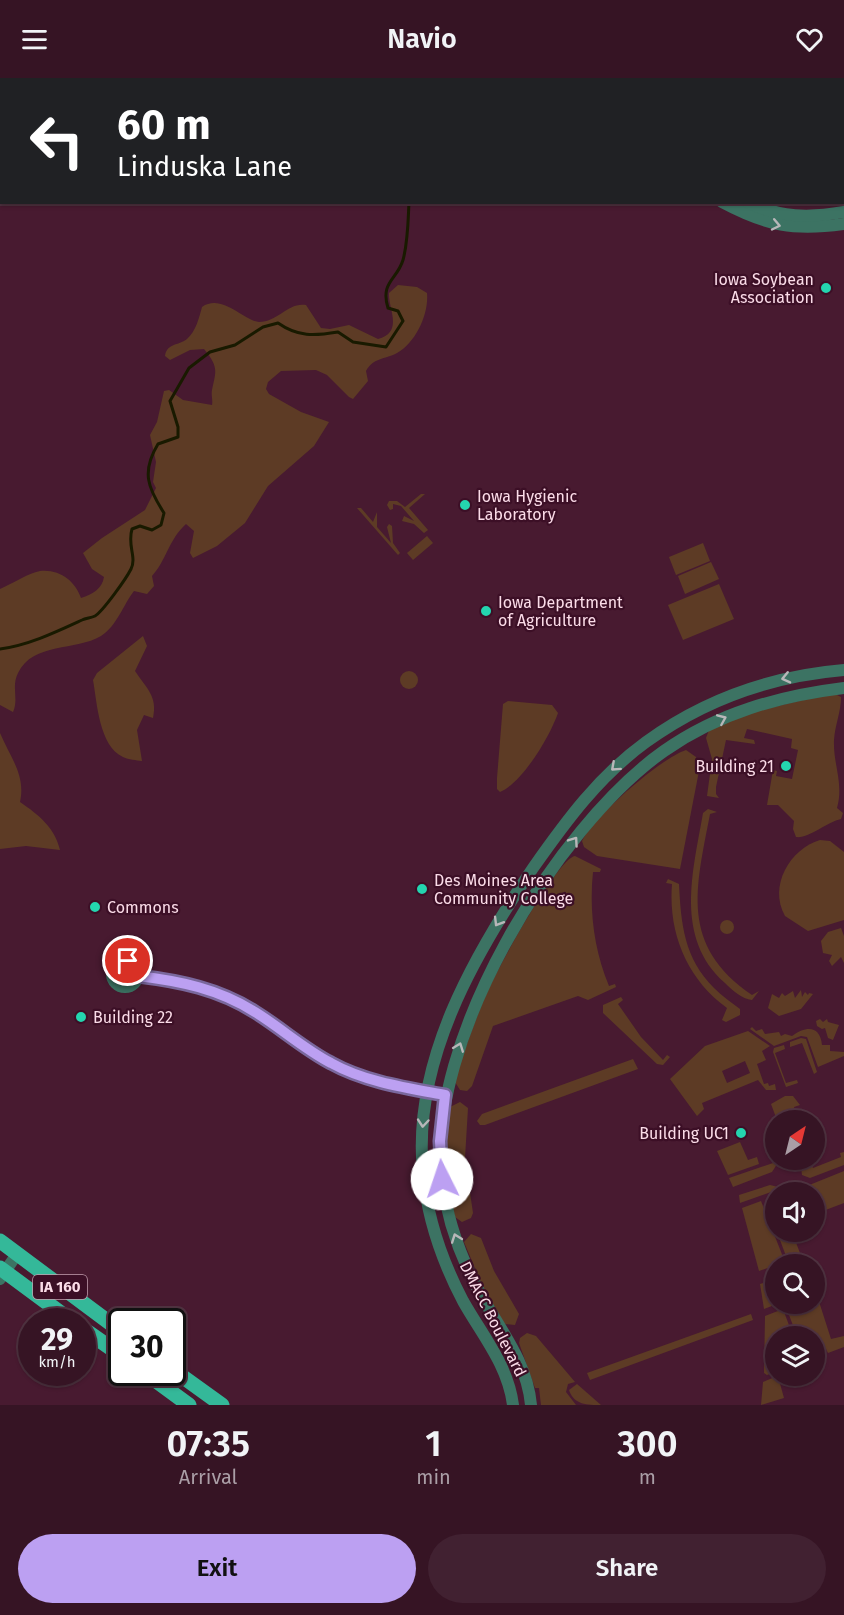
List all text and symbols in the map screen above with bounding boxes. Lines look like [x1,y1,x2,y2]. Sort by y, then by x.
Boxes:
icon: menu [18,23,51,56]
text: Navio [387,23,457,55]
icon: heart [793,23,826,56]
text: 60 m [117,100,211,150]
icon: left [18,102,96,180]
text: Linduska Lane [117,151,292,183]
one-way arrow [771,218,781,231]
place label: Iowa Soybean Association [714,270,814,307]
marker: Iowa Soybean Association [819,281,833,295]
place label: Iowa Hygienic Laboratory [477,487,577,524]
marker: Iowa Hygienic Laboratory [458,498,472,512]
place label: Iowa Department of Agriculture [498,593,623,630]
marker: Iowa Department of Agriculture [479,604,493,618]
one-way arrow [781,671,791,684]
one-way arrow [716,714,727,726]
place label: Building 21 [695,757,774,776]
marker: Building 21 [779,759,793,773]
one-way arrow [611,760,622,771]
one-way arrow [567,837,578,848]
place label: Des Moines Area Community College [434,871,573,908]
marker: Des Moines Area Community College [415,882,429,896]
place label: Commons [107,898,179,917]
marker: Commons [88,900,102,914]
one-way arrow [493,916,505,926]
pin [102,935,153,986]
icon: arrive [111,944,144,977]
place label: Building 22 [93,1008,173,1027]
marker: Building 22 [74,1010,88,1024]
one-way arrow [452,1043,464,1054]
north arrow [765,1110,825,1170]
map controls [765,1110,825,1386]
one-way arrow [417,1119,430,1128]
place label: Building UC1 [639,1124,729,1143]
marker: Building UC1 [734,1126,748,1140]
position arrow [410,1147,474,1211]
button: sound [765,1182,825,1242]
one-way arrow [450,1233,463,1244]
button: search [765,1254,825,1314]
street label: DMACC Boulevard [456,1258,530,1380]
road number: IA 160 [33,1275,87,1299]
speed limit sign: 30 [108,1308,186,1386]
text: 29 [41,1322,73,1358]
button: layers [765,1326,825,1386]
text: km/h [38,1353,76,1371]
text: 07:35 [166,1422,250,1466]
text: 1 [425,1422,442,1466]
text: 300 [617,1422,678,1466]
text: Arrival [179,1465,237,1489]
text: min [416,1465,451,1489]
text: m [639,1465,656,1489]
button: Exit [18,1534,416,1603]
button: Share [428,1534,826,1603]

